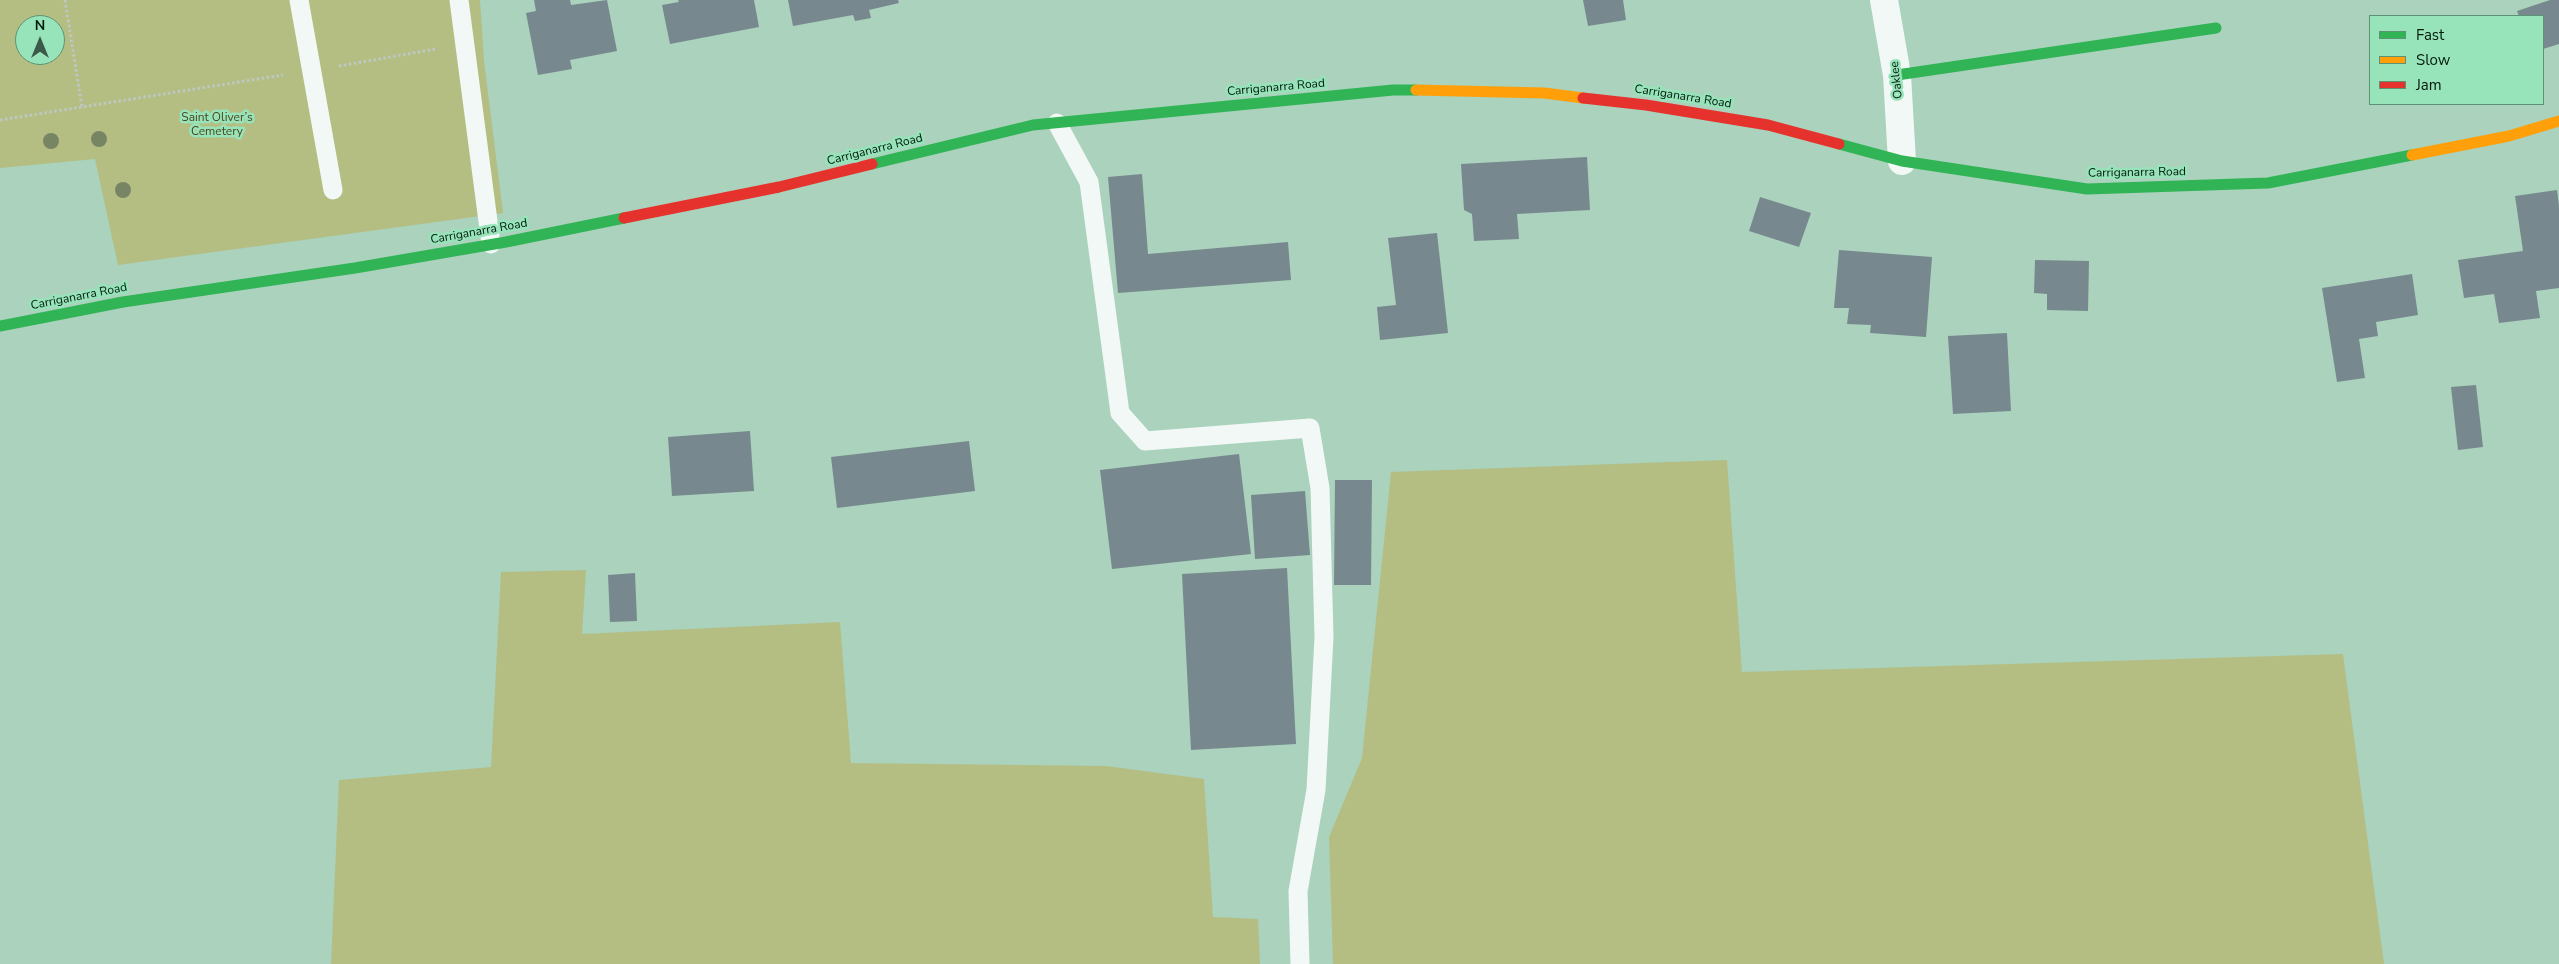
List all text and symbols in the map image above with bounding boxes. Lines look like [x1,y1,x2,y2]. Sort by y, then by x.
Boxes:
north arrow [15,15,65,65]
legend [2369,15,2544,105]
text: N [35,16,45,35]
text: Fast [2416,25,2444,45]
text: Slow [2416,50,2450,70]
street label: Oaklee [1888,60,1906,100]
text: Jam [2416,75,2442,95]
street label: Carriganarra Road [1227,77,1325,99]
street label: Carriganarra Road [1633,82,1733,112]
park label: Saint Oliver’s Cemetery [181,111,253,139]
street label: Carriganarra Road [826,131,924,169]
street label: Carriganarra Road [2088,165,2186,181]
street label: Carriganarra Road [429,216,529,248]
street label: Carriganarra Road [29,281,129,313]

